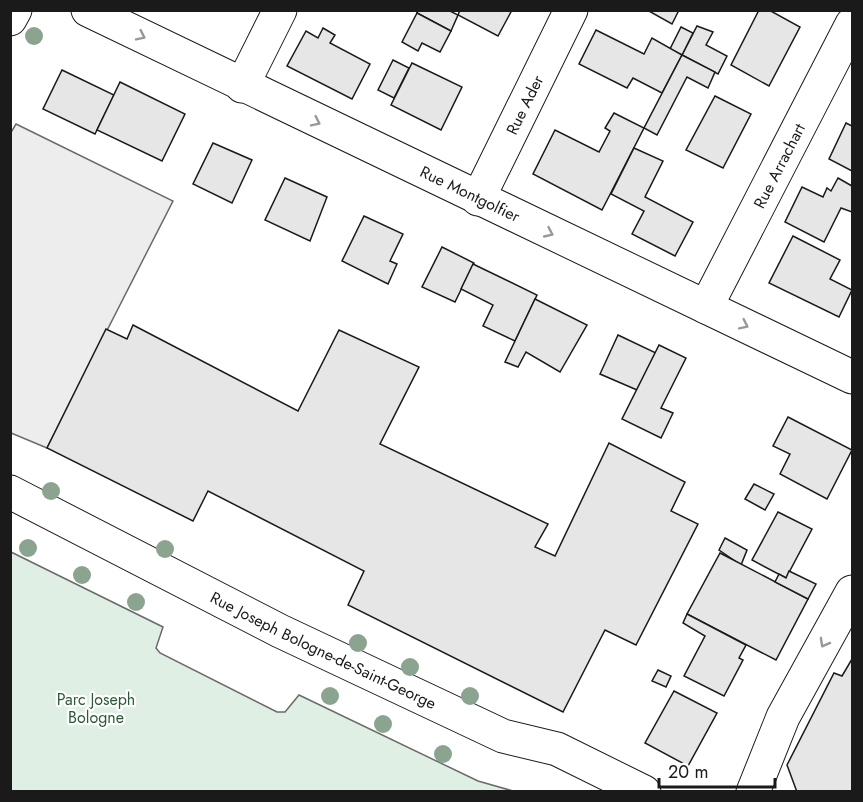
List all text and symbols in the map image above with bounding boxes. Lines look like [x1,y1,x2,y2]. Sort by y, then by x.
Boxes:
one-way arrow [134,29,145,41]
street label: Rue Ader [500,71,549,139]
one-way arrow [310,114,321,126]
street label: Rue Arrachart [748,119,811,212]
street label: Rue Montgolfier [416,160,524,228]
one-way arrow [543,225,554,237]
one-way arrow [738,318,749,330]
street label: Rue Joseph Bologne-de-Saint-George [206,586,440,715]
one-way arrow [820,637,831,647]
park label: Parc Joseph Bologne [57,688,135,729]
scale bar [659,751,774,789]
text: 20 m [668,759,708,785]

